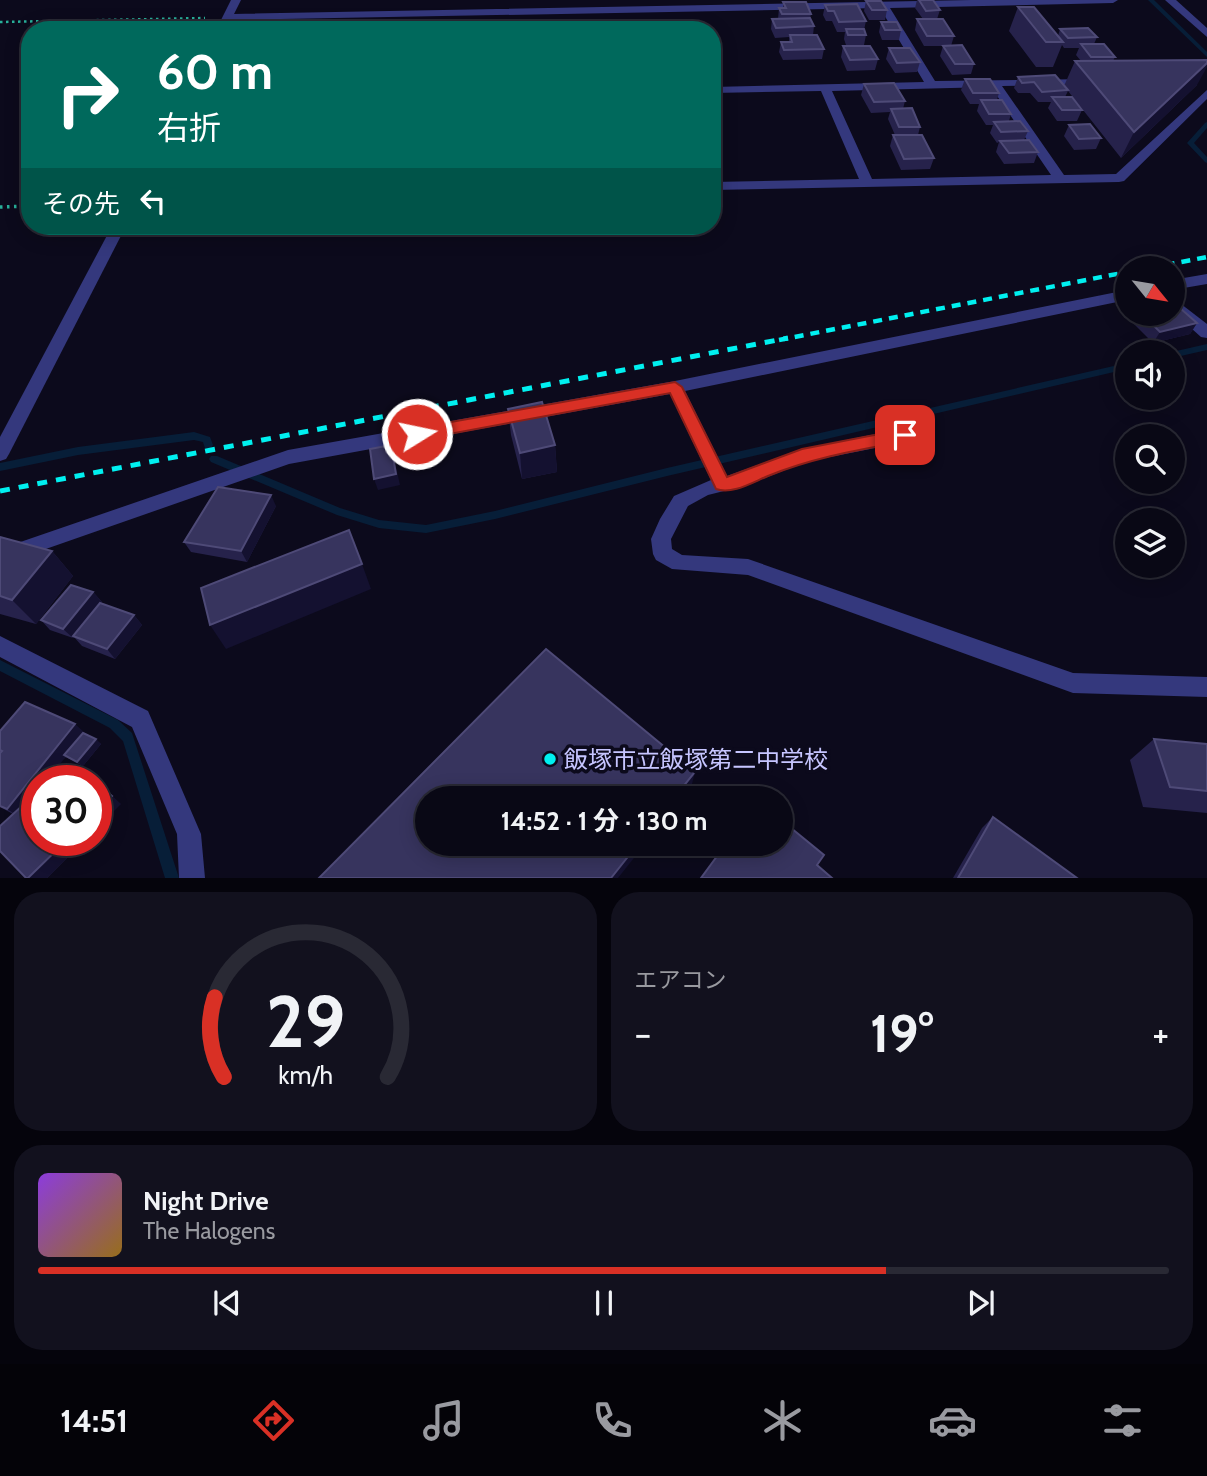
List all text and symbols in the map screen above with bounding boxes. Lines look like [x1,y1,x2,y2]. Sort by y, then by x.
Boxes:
text: 60 m [157,42,273,101]
icon: right [42,49,133,140]
text: 右折 [157,108,221,147]
icon: left [134,182,172,220]
text: その先 [42,188,120,220]
north arrow [1115,256,1185,326]
map controls [1115,256,1185,578]
button: sound [1115,340,1185,410]
position arrow [380,397,454,471]
pin [875,405,935,465]
icon: arrive [886,416,924,454]
button: search [1115,424,1185,494]
button: layers [1115,508,1185,578]
place label: 飯塚市立飯塚第二中学校 [564,745,828,774]
marker: 飯塚市立飯塚第二中学校 [542,751,558,767]
speed limit sign: 30 [21,765,112,856]
text: 14:52 · 1 分 · 130 m [501,805,707,837]
text: エアコン [635,966,727,994]
text: 29 [266,978,345,1066]
text: 19° [870,1002,933,1065]
text: − [635,1010,651,1057]
text: + [1152,1010,1169,1057]
text: km/h [278,1060,333,1090]
text: Night Drive [143,1185,269,1217]
text: The Halogens [143,1217,275,1245]
icon: previous [208,1284,246,1322]
icon: pause [585,1284,623,1322]
icon: next [962,1284,1000,1322]
icon: directions [249,1396,298,1445]
icon: music [419,1396,468,1445]
icon: phone [588,1396,637,1445]
icon: climate [758,1396,807,1445]
icon: car [928,1396,977,1445]
icon: filters [1098,1396,1147,1445]
text: 14:51 [60,1401,128,1440]

